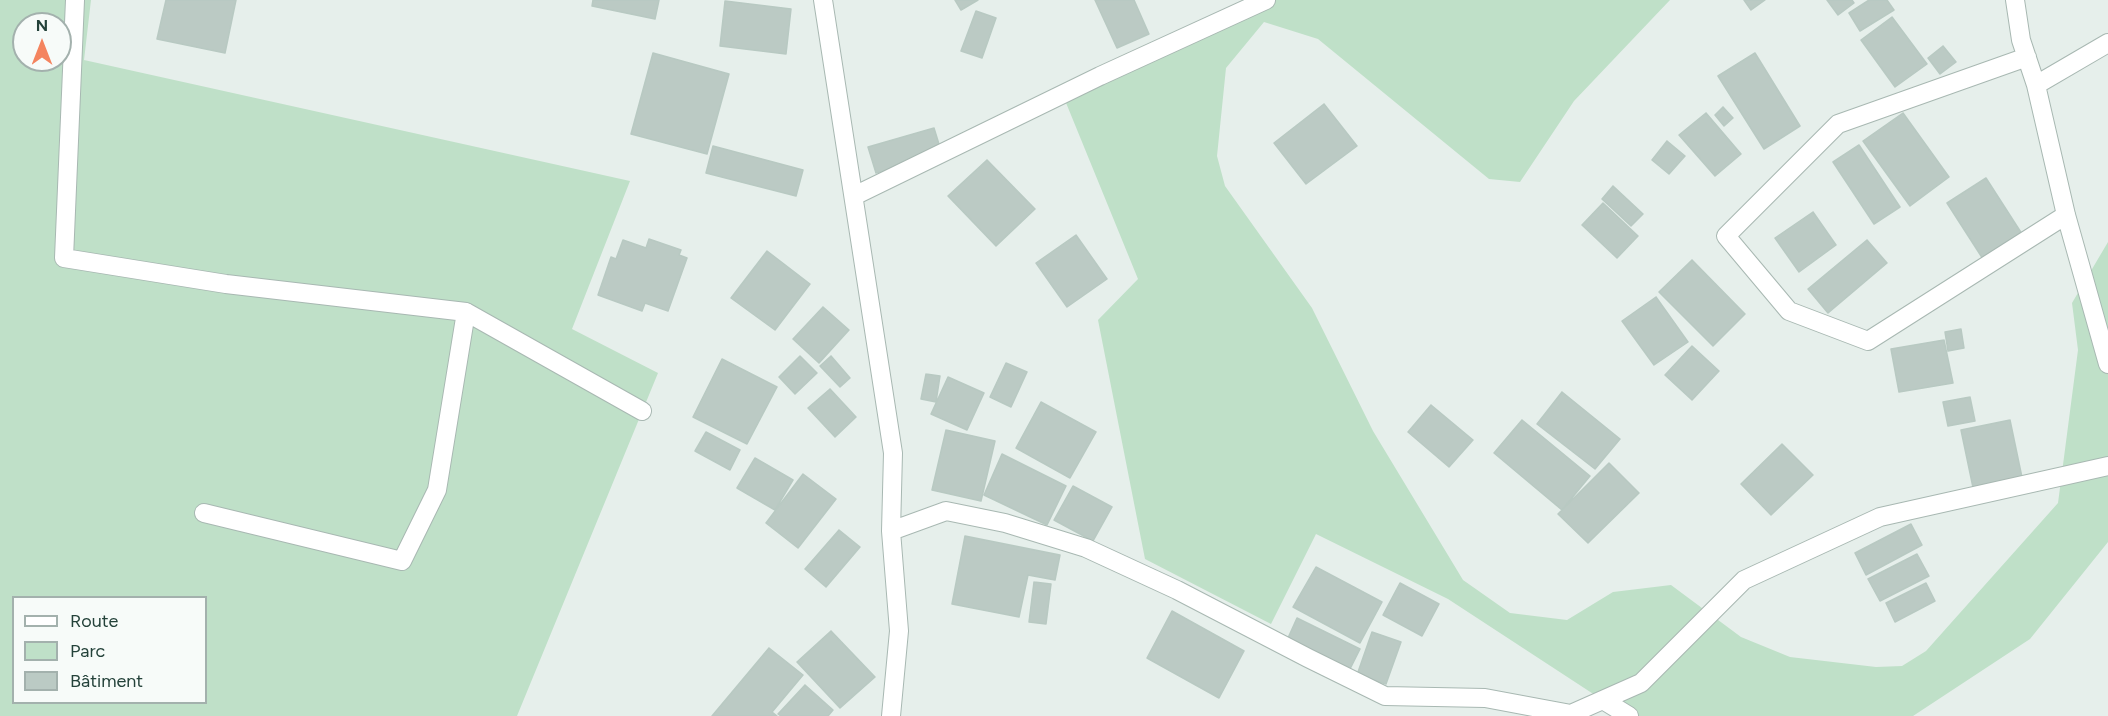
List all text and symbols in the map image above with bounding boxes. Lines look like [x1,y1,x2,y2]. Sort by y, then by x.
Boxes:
north arrow [12,12,72,72]
text: N [36,16,48,35]
legend [12,596,207,704]
text: Route [70,610,118,632]
text: Parc [70,640,105,662]
text: Bâtiment [70,670,143,692]

